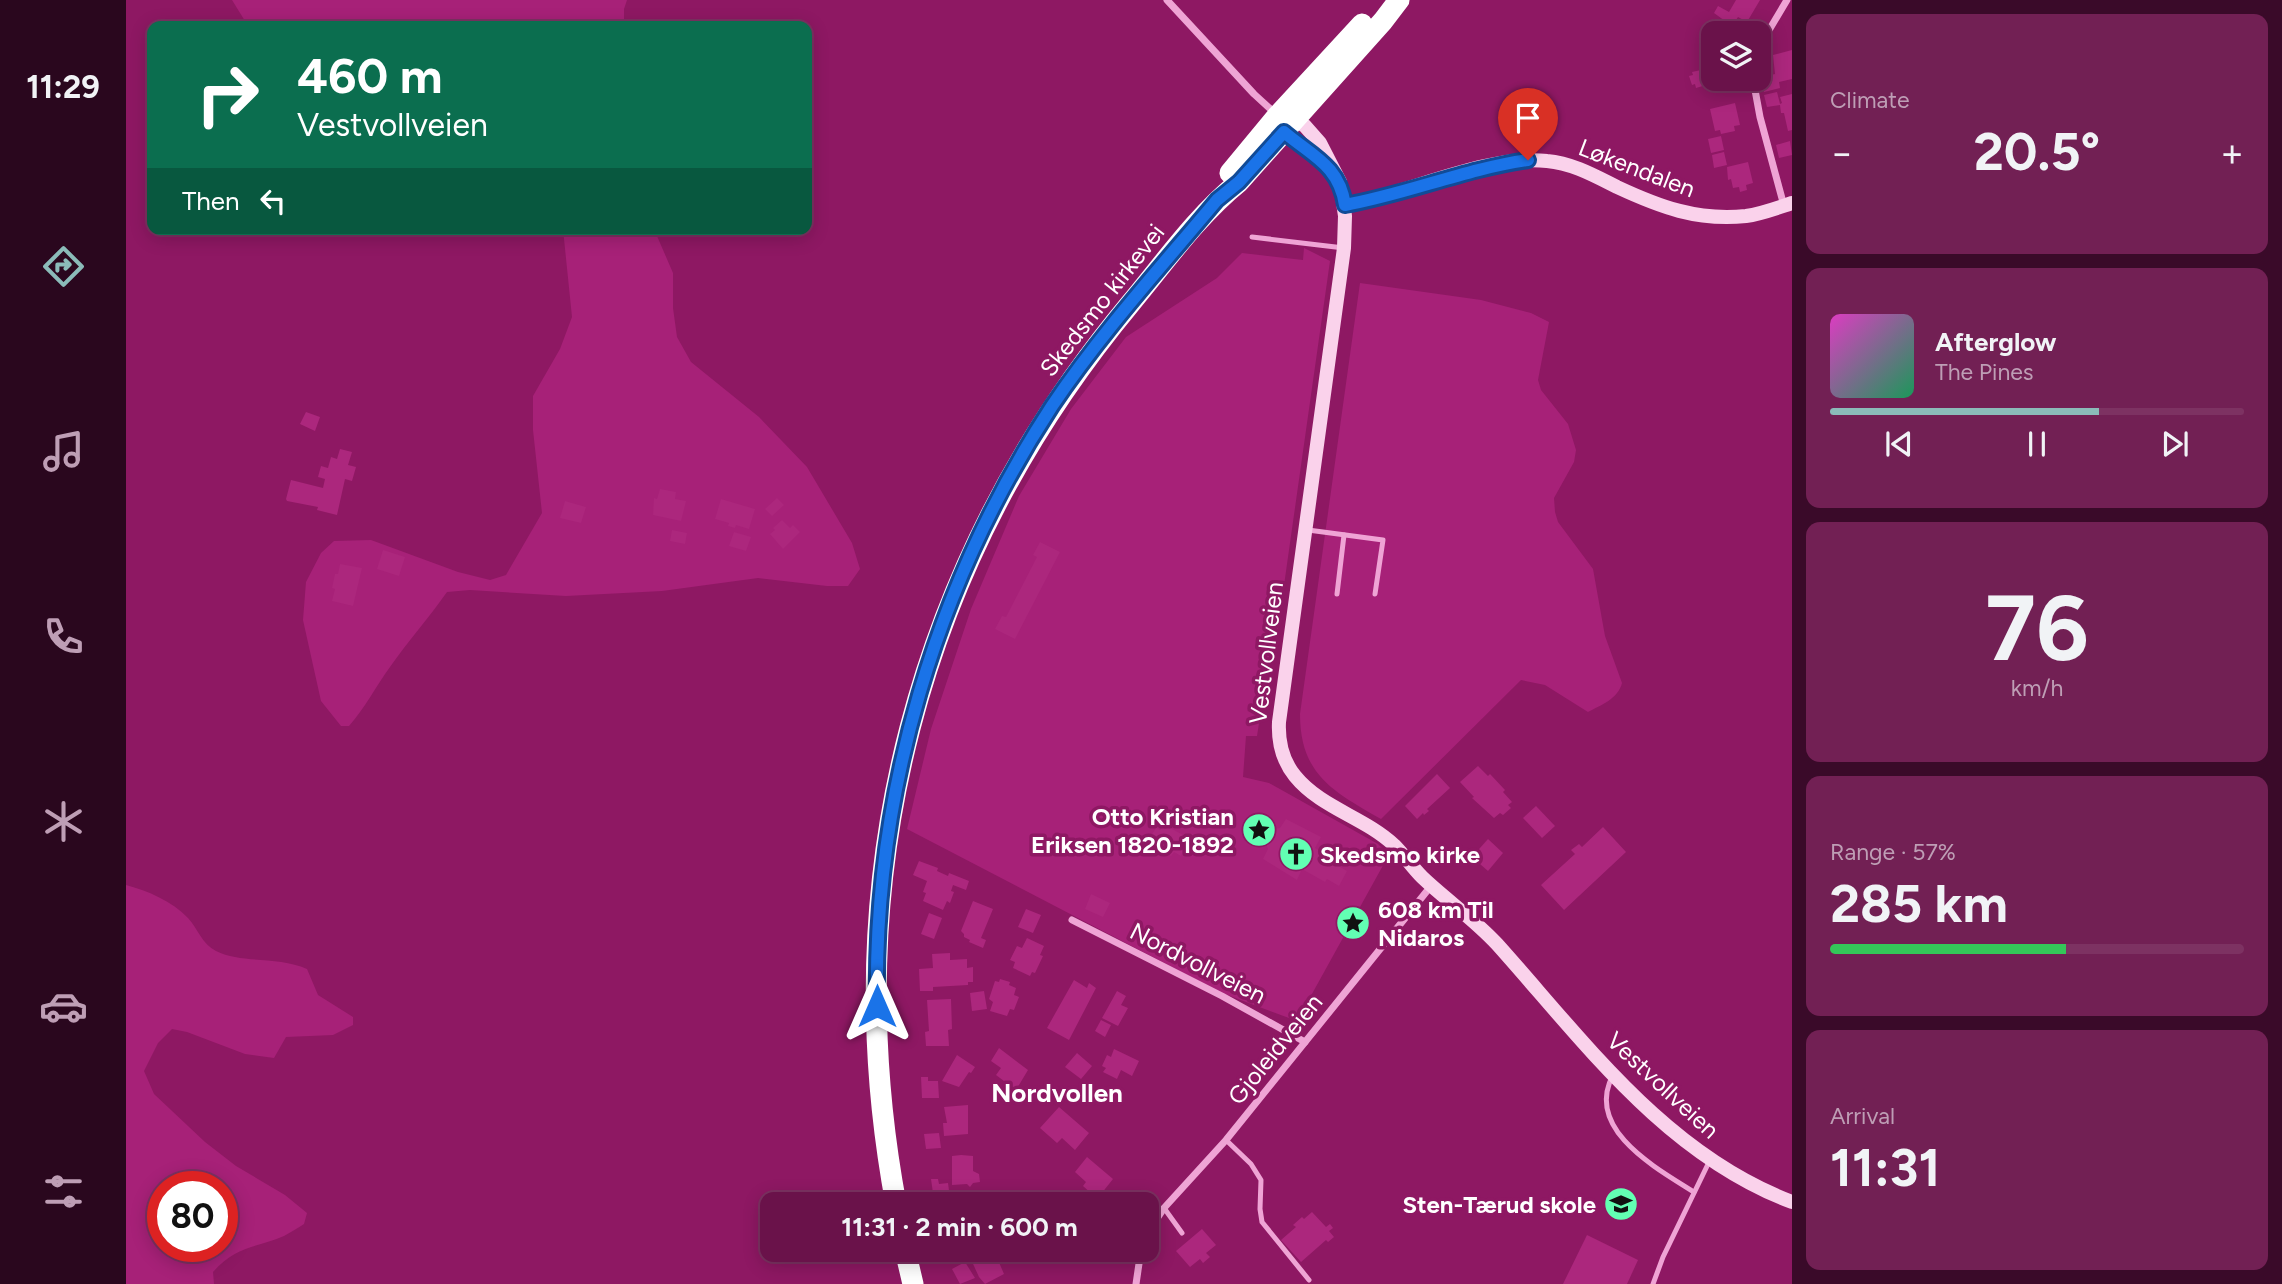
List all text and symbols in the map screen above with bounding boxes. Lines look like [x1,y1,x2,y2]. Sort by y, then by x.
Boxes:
map controls [1701,21,1771,91]
button: layers [1701,21,1771,91]
text: 460 m [297,46,443,105]
icon: right [182,49,273,140]
text: 11:29 [26,68,100,106]
text: Climate [1830,86,1909,114]
pin [1498,88,1558,160]
icon: arrive [1509,99,1547,137]
text: Vestvollveien [297,106,488,144]
text: 20.5° [1974,121,2100,183]
text: − [1830,130,1854,176]
text: + [2220,130,2244,176]
street label: Løkendalen [1575,133,1699,203]
icon: left [254,182,292,220]
text: Then [182,185,240,217]
street label: Skedsmo kirkevei [1034,218,1170,382]
icon: directions [39,242,88,291]
text: Afterglow [1935,326,2057,358]
text: The Pines [1935,358,2034,386]
icon: previous [1880,425,1918,463]
icon: pause [2018,425,2056,463]
icon: next [2156,425,2194,463]
icon: music [39,427,88,476]
text: 76 [1985,574,2089,683]
street label: Vestvollveien [1243,580,1289,726]
icon: phone [39,612,88,661]
text: km/h [2011,674,2063,702]
icon: climate [39,797,88,846]
place label: Otto Kristian Eriksen 1820-1892 [1031,802,1234,859]
place icon: Otto Kristian Eriksen 1820-1892 [1240,811,1278,849]
church icon: Skedsmo kirke [1277,835,1315,873]
text: Range · 57% [1830,838,1956,866]
place label: Skedsmo kirke [1320,840,1480,869]
text: 285 km [1830,873,2008,935]
place label: 608 km Til Nidaros [1378,895,1494,952]
place icon: 608 km Til Nidaros [1334,904,1372,942]
street label: Nordvollveien [1125,916,1271,1010]
position arrow [840,969,914,1043]
icon: car [39,982,88,1031]
street label: Gjoleidveien [1222,988,1328,1110]
street label: Vestvollveien [1601,1026,1725,1144]
district label: Nordvollen [991,1077,1123,1109]
text: Arrival [1830,1102,1895,1130]
text: 11:31 [1830,1137,1940,1199]
icon: filters [39,1167,88,1216]
speed limit sign: 80 [147,1171,238,1262]
school or university icon: Sten-Tærud skole [1602,1185,1640,1223]
place label: Sten-Tærud skole [1403,1190,1596,1219]
text: 11:31 · 2 min · 600 m [841,1211,1078,1243]

